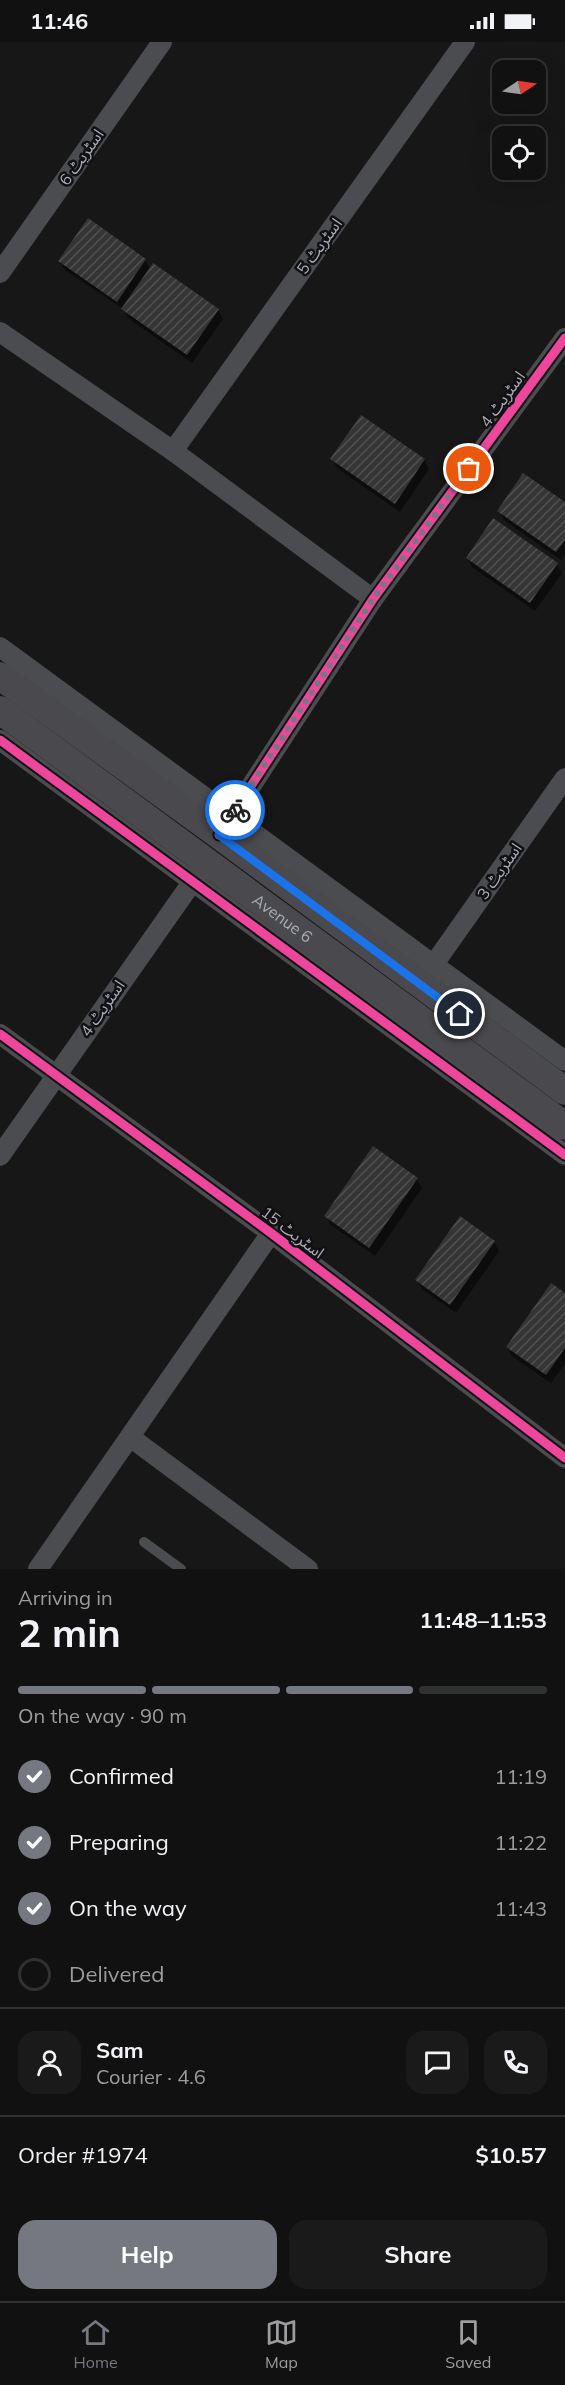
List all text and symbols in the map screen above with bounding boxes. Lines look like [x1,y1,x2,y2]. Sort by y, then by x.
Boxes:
text: 11:46 [30,7,88,35]
north arrow [492,60,546,114]
map controls [492,60,546,180]
street label: اسٹریٹ 6 [54,125,108,189]
button: locate [492,126,546,180]
street label: اسٹریٹ 5 [292,214,346,278]
street label: اسٹریٹ 4 [475,367,529,431]
pin [443,443,494,494]
icon: bag [452,452,485,485]
courier [205,780,265,840]
icon: bike [219,794,252,827]
street label: اسٹریٹ 3 [472,839,526,903]
street label: Avenue 6 [249,889,317,947]
street label: اسٹریٹ 4 [75,976,129,1040]
pin [434,988,485,1039]
icon: home [443,997,476,1030]
street label: اسٹریٹ 15 [258,1202,328,1262]
text: Arriving in [18,1585,113,1610]
text: 11:48–11:53 [419,1606,547,1634]
text: 2 min [18,1608,121,1657]
text: On the way · 90 m [18,1703,187,1728]
icon: check [18,1760,51,1793]
text: Confirmed [69,1762,174,1790]
text: 11:19 [494,1764,547,1789]
icon: check [18,1826,51,1859]
text: Preparing [69,1828,169,1856]
text: 11:22 [494,1830,547,1855]
icon: check [18,1892,51,1925]
text: On the way [69,1894,187,1922]
text: 11:43 [494,1896,547,1921]
text: Delivered [69,1960,164,1988]
button: person [18,2031,81,2094]
button: chat [406,2031,469,2094]
button: phone [484,2031,547,2094]
text: Sam [96,2036,144,2064]
text: Courier · 4.6 [96,2064,206,2089]
text: Order #1974 [18,2141,148,2169]
text: $10.57 [476,2141,547,2169]
button: Help [18,2220,277,2289]
button: Share [289,2220,547,2289]
tab: Home [74,2316,118,2372]
tab: Map [265,2316,298,2372]
tab: Saved [445,2316,491,2372]

